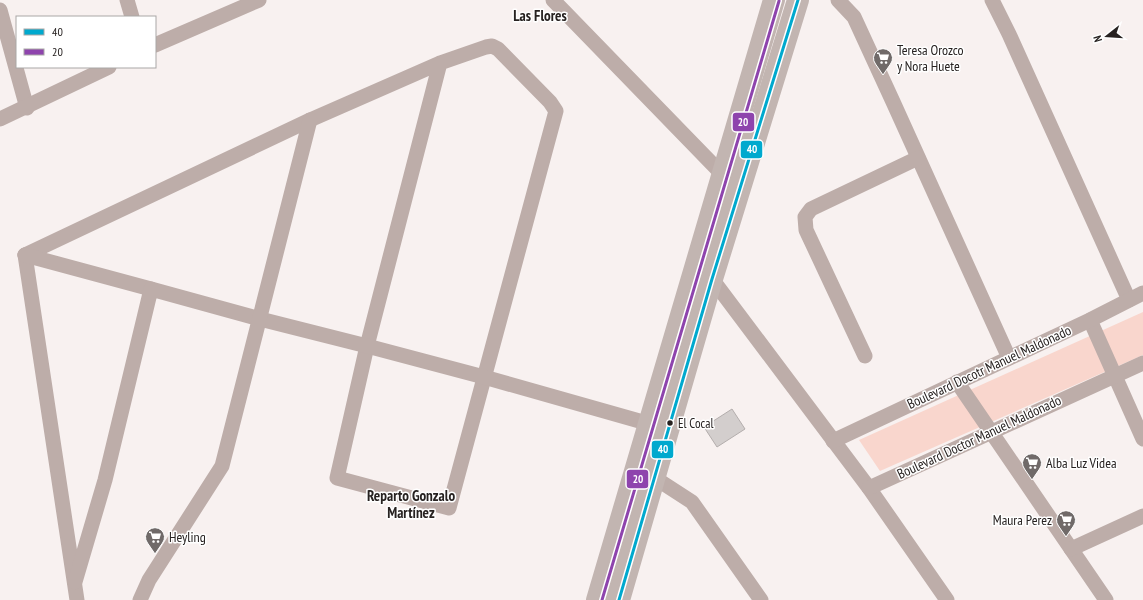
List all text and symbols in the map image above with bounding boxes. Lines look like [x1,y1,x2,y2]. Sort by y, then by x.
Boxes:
district label: Las Flores [513,6,567,25]
legend [16,16,156,68]
north arrow [1087,16,1127,56]
text: 40 [52,24,63,39]
text: N [1090,34,1105,44]
place label: Teresa Orozco y Nora Huete [897,41,964,75]
text: 20 [52,44,63,59]
supermarket icon: Teresa Orozco y Nora Huete [872,47,894,75]
line badge: 20 [732,112,755,132]
text: 20 [738,115,748,129]
line badge: 40 [740,140,763,159]
text: 40 [747,142,757,156]
street label: Boulevard Docotr Manuel Maldonado [904,321,1074,413]
street label: Boulevard Doctor Manuel Maldonado [894,391,1064,483]
place label: El Cocal [678,415,713,432]
marker: El Cocal [665,418,675,428]
line badge: 40 [651,440,674,459]
text: 40 [658,442,668,456]
supermarket icon: Alba Luz Videa [1021,452,1043,480]
place label: Alba Luz Videa [1046,454,1117,472]
line badge: 20 [626,469,649,489]
text: 20 [633,472,643,486]
district label: Reparto Gonzalo Martínez [367,486,455,522]
supermarket icon: Maura Perez [1055,509,1077,537]
place label: Maura Perez [993,511,1052,529]
supermarket icon: Heyling [144,526,166,554]
place label: Heyling [169,528,206,546]

